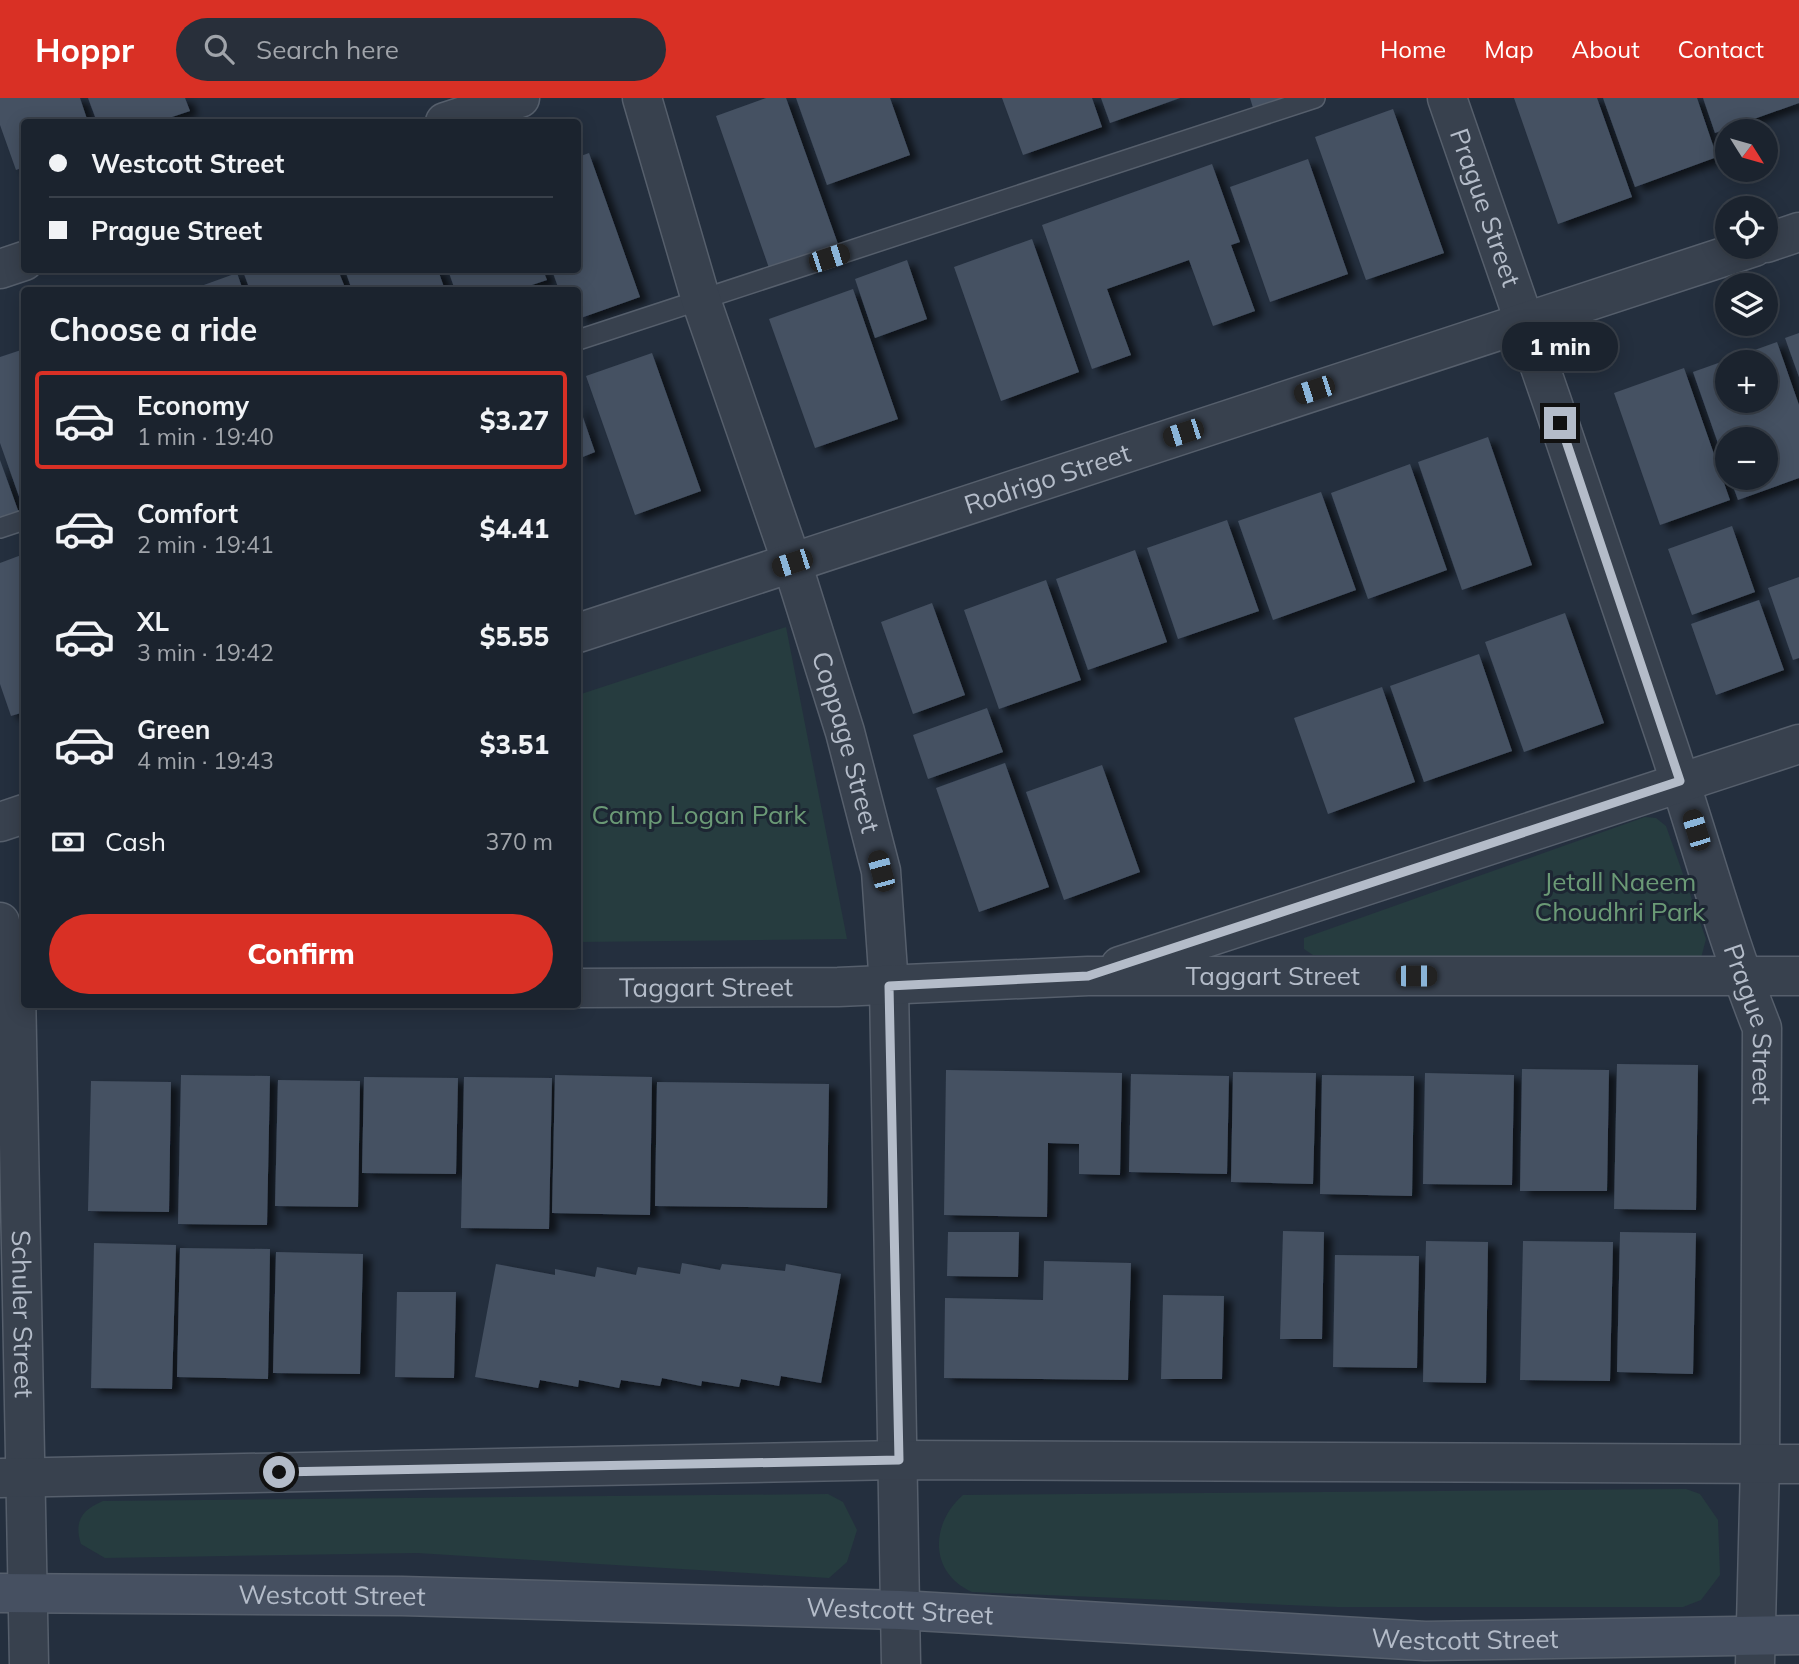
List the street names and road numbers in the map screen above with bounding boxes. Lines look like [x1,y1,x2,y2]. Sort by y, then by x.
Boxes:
street label: Prague Street [1443,124,1528,291]
street label: Rodrigo Street [960,436,1135,521]
street label: Coppage Street [805,647,887,836]
street label: Prague Street [1717,939,1779,1105]
street label: Taggart Street [1186,959,1360,992]
street label: Taggart Street [619,970,793,1004]
street label: Schuler Street [5,1230,41,1398]
street label: Westcott Street [238,1578,426,1613]
street label: Westcott Street [806,1590,994,1631]
street label: Westcott Street [1370,1621,1559,1657]

